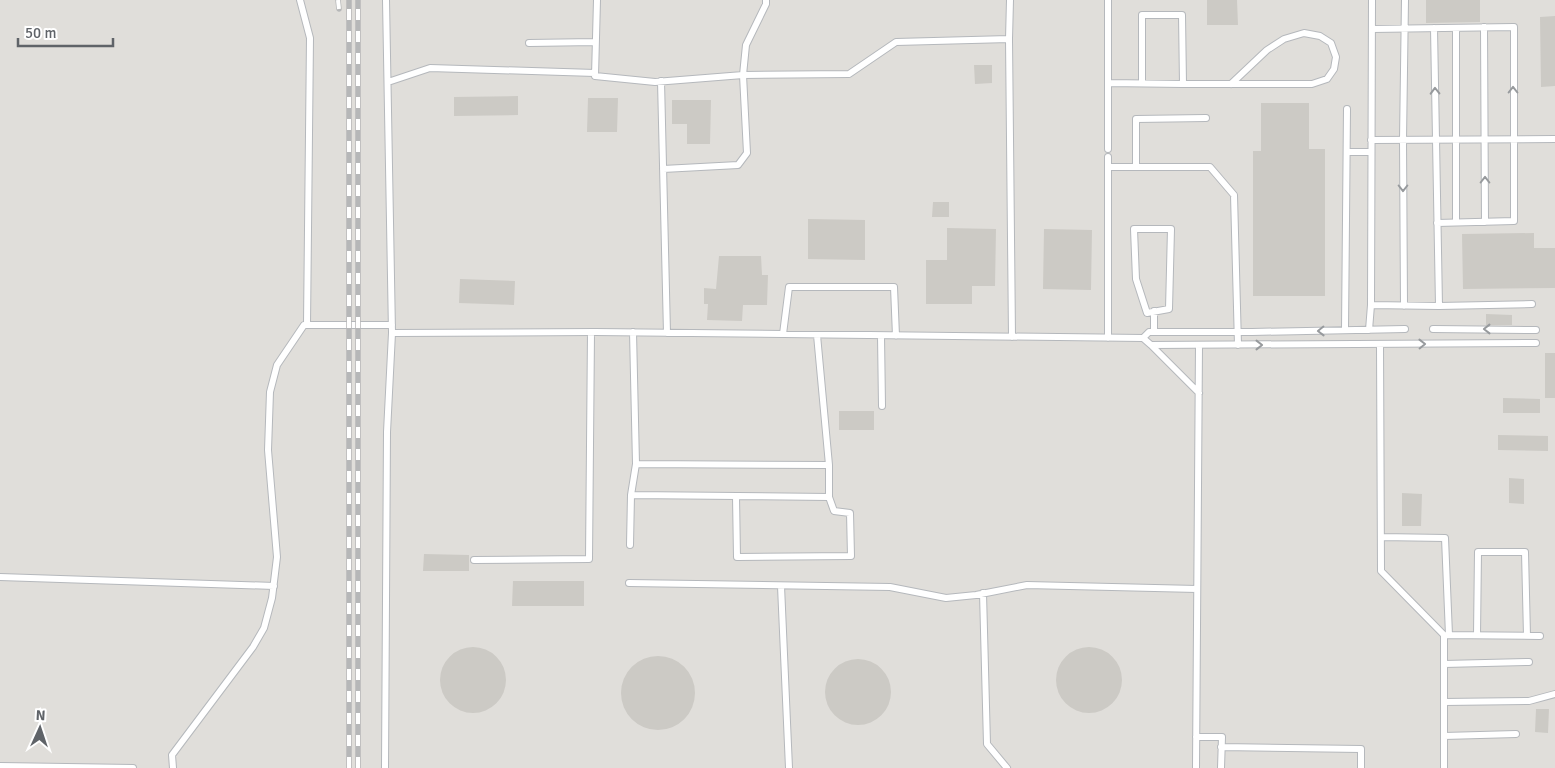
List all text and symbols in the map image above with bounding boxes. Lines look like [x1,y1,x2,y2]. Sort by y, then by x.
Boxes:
scale bar [18,15,112,47]
text: 50 m [25,24,56,42]
one-way arrow [1508,86,1518,94]
one-way arrow [1429,87,1440,95]
one-way arrow [1480,176,1490,184]
one-way arrow [1398,185,1409,193]
one-way arrow [1483,324,1491,334]
one-way arrow [1317,326,1325,336]
one-way arrow [1418,339,1426,349]
one-way arrow [1256,340,1264,350]
north arrow [15,703,65,753]
text: N [35,707,46,724]

